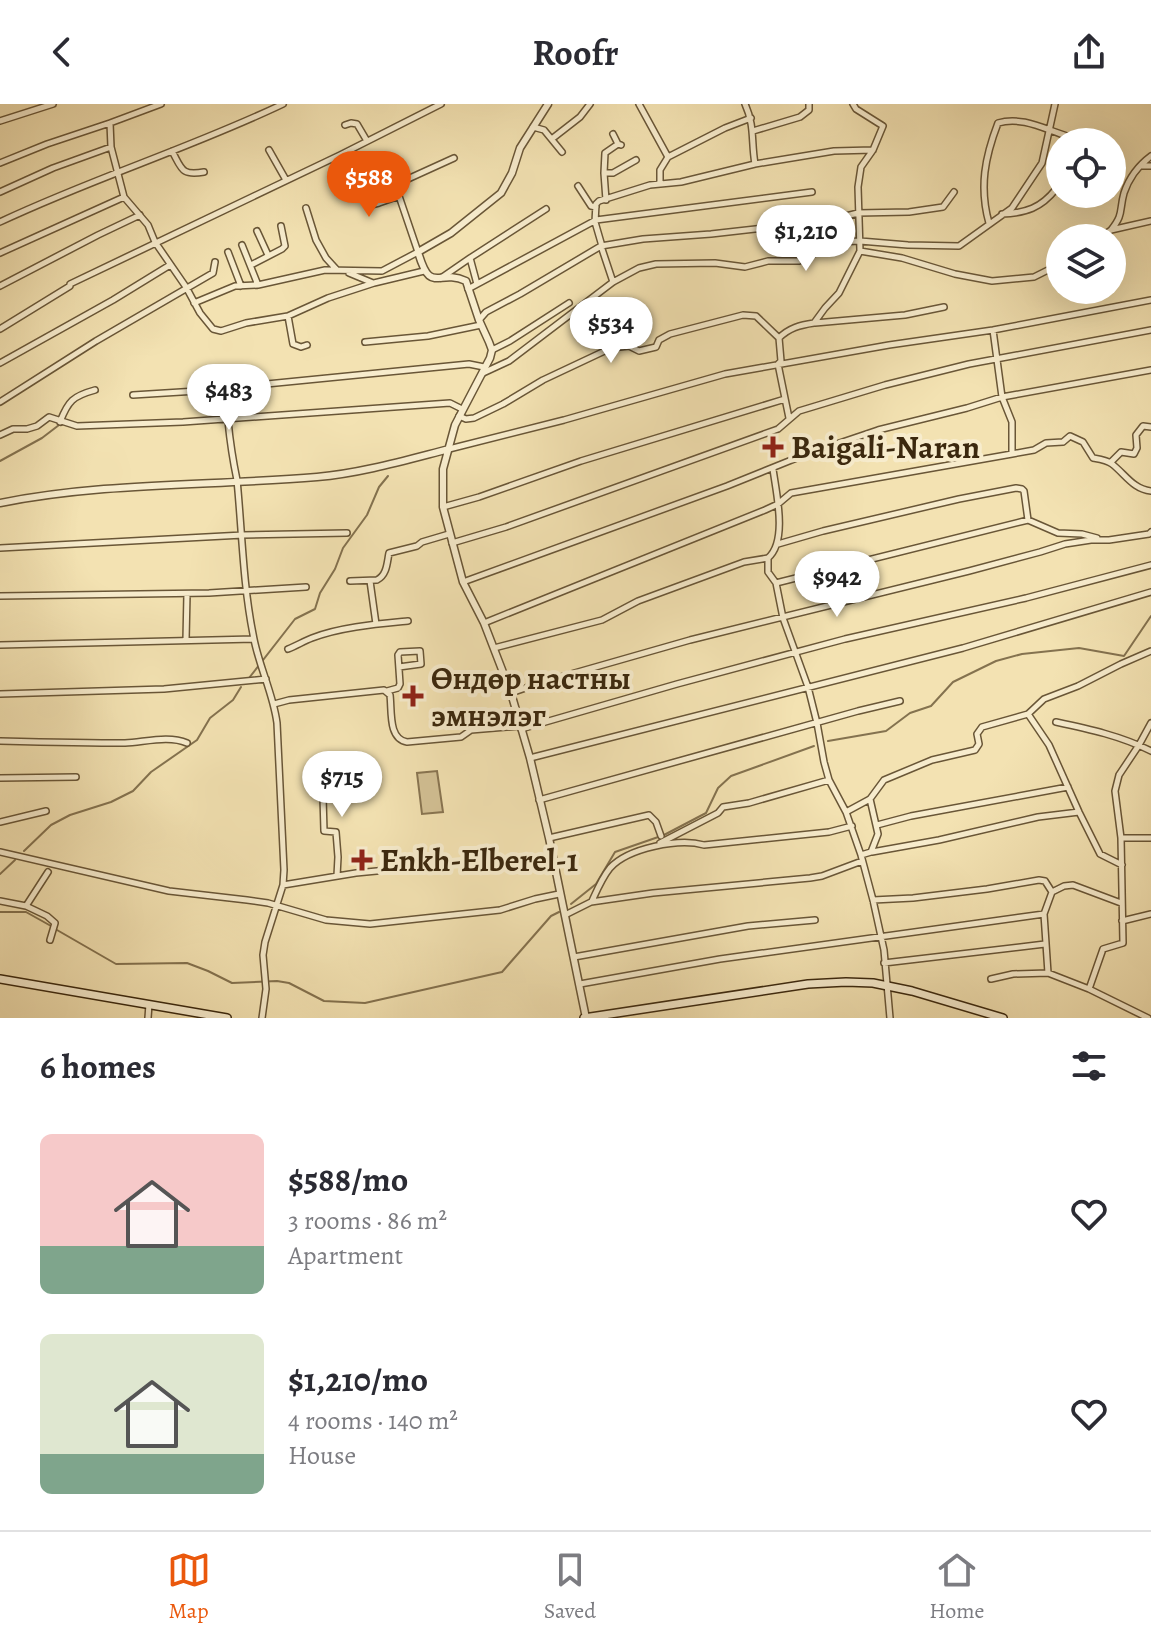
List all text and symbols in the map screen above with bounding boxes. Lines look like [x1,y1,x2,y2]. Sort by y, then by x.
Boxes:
text: Roofr [532,28,619,77]
icon: back [40,30,84,74]
icon: share [1067,30,1111,74]
map controls [1046,128,1126,304]
button: locate [1046,128,1126,208]
pin: $588 [322,151,416,219]
text: $588 [345,159,393,194]
pin: $1,210 [741,205,871,273]
text: $1,210 [774,213,838,248]
button: layers [1046,224,1126,304]
pin: $534 [564,297,658,365]
text: $534 [588,305,634,340]
pin: $483 [182,364,276,432]
text: $483 [205,372,253,407]
place label: Baigali-Naran [791,425,980,469]
marker: Baigali-Naran [762,436,784,458]
pin: $942 [790,551,884,619]
text: $942 [813,559,861,594]
place label: Өндөр настны эмнэлэг [431,656,631,737]
marker: Өндөр настны эмнэлэг [402,685,424,707]
pin: $715 [295,751,389,819]
text: $715 [320,759,364,794]
place label: Enkh-Elberel-1 [380,838,578,882]
marker: Enkh-Elberel-1 [351,849,373,871]
text: 6 homes [40,1043,156,1090]
icon: filters [1067,1044,1111,1088]
text: $588/mo [288,1156,408,1203]
icon: home [104,1166,200,1262]
icon: heart [1067,1192,1111,1236]
text: 3 rooms · 86 m² [288,1203,447,1238]
text: Apartment [288,1238,403,1273]
text: $1,210/mo [288,1356,428,1403]
icon: home [104,1366,200,1462]
icon: heart [1067,1392,1111,1436]
text: 4 rooms · 140 m² [288,1403,458,1438]
text: House [288,1438,356,1473]
tab: Map [167,1548,211,1626]
tab: Saved [544,1548,596,1626]
tab: Home [929,1548,984,1626]

